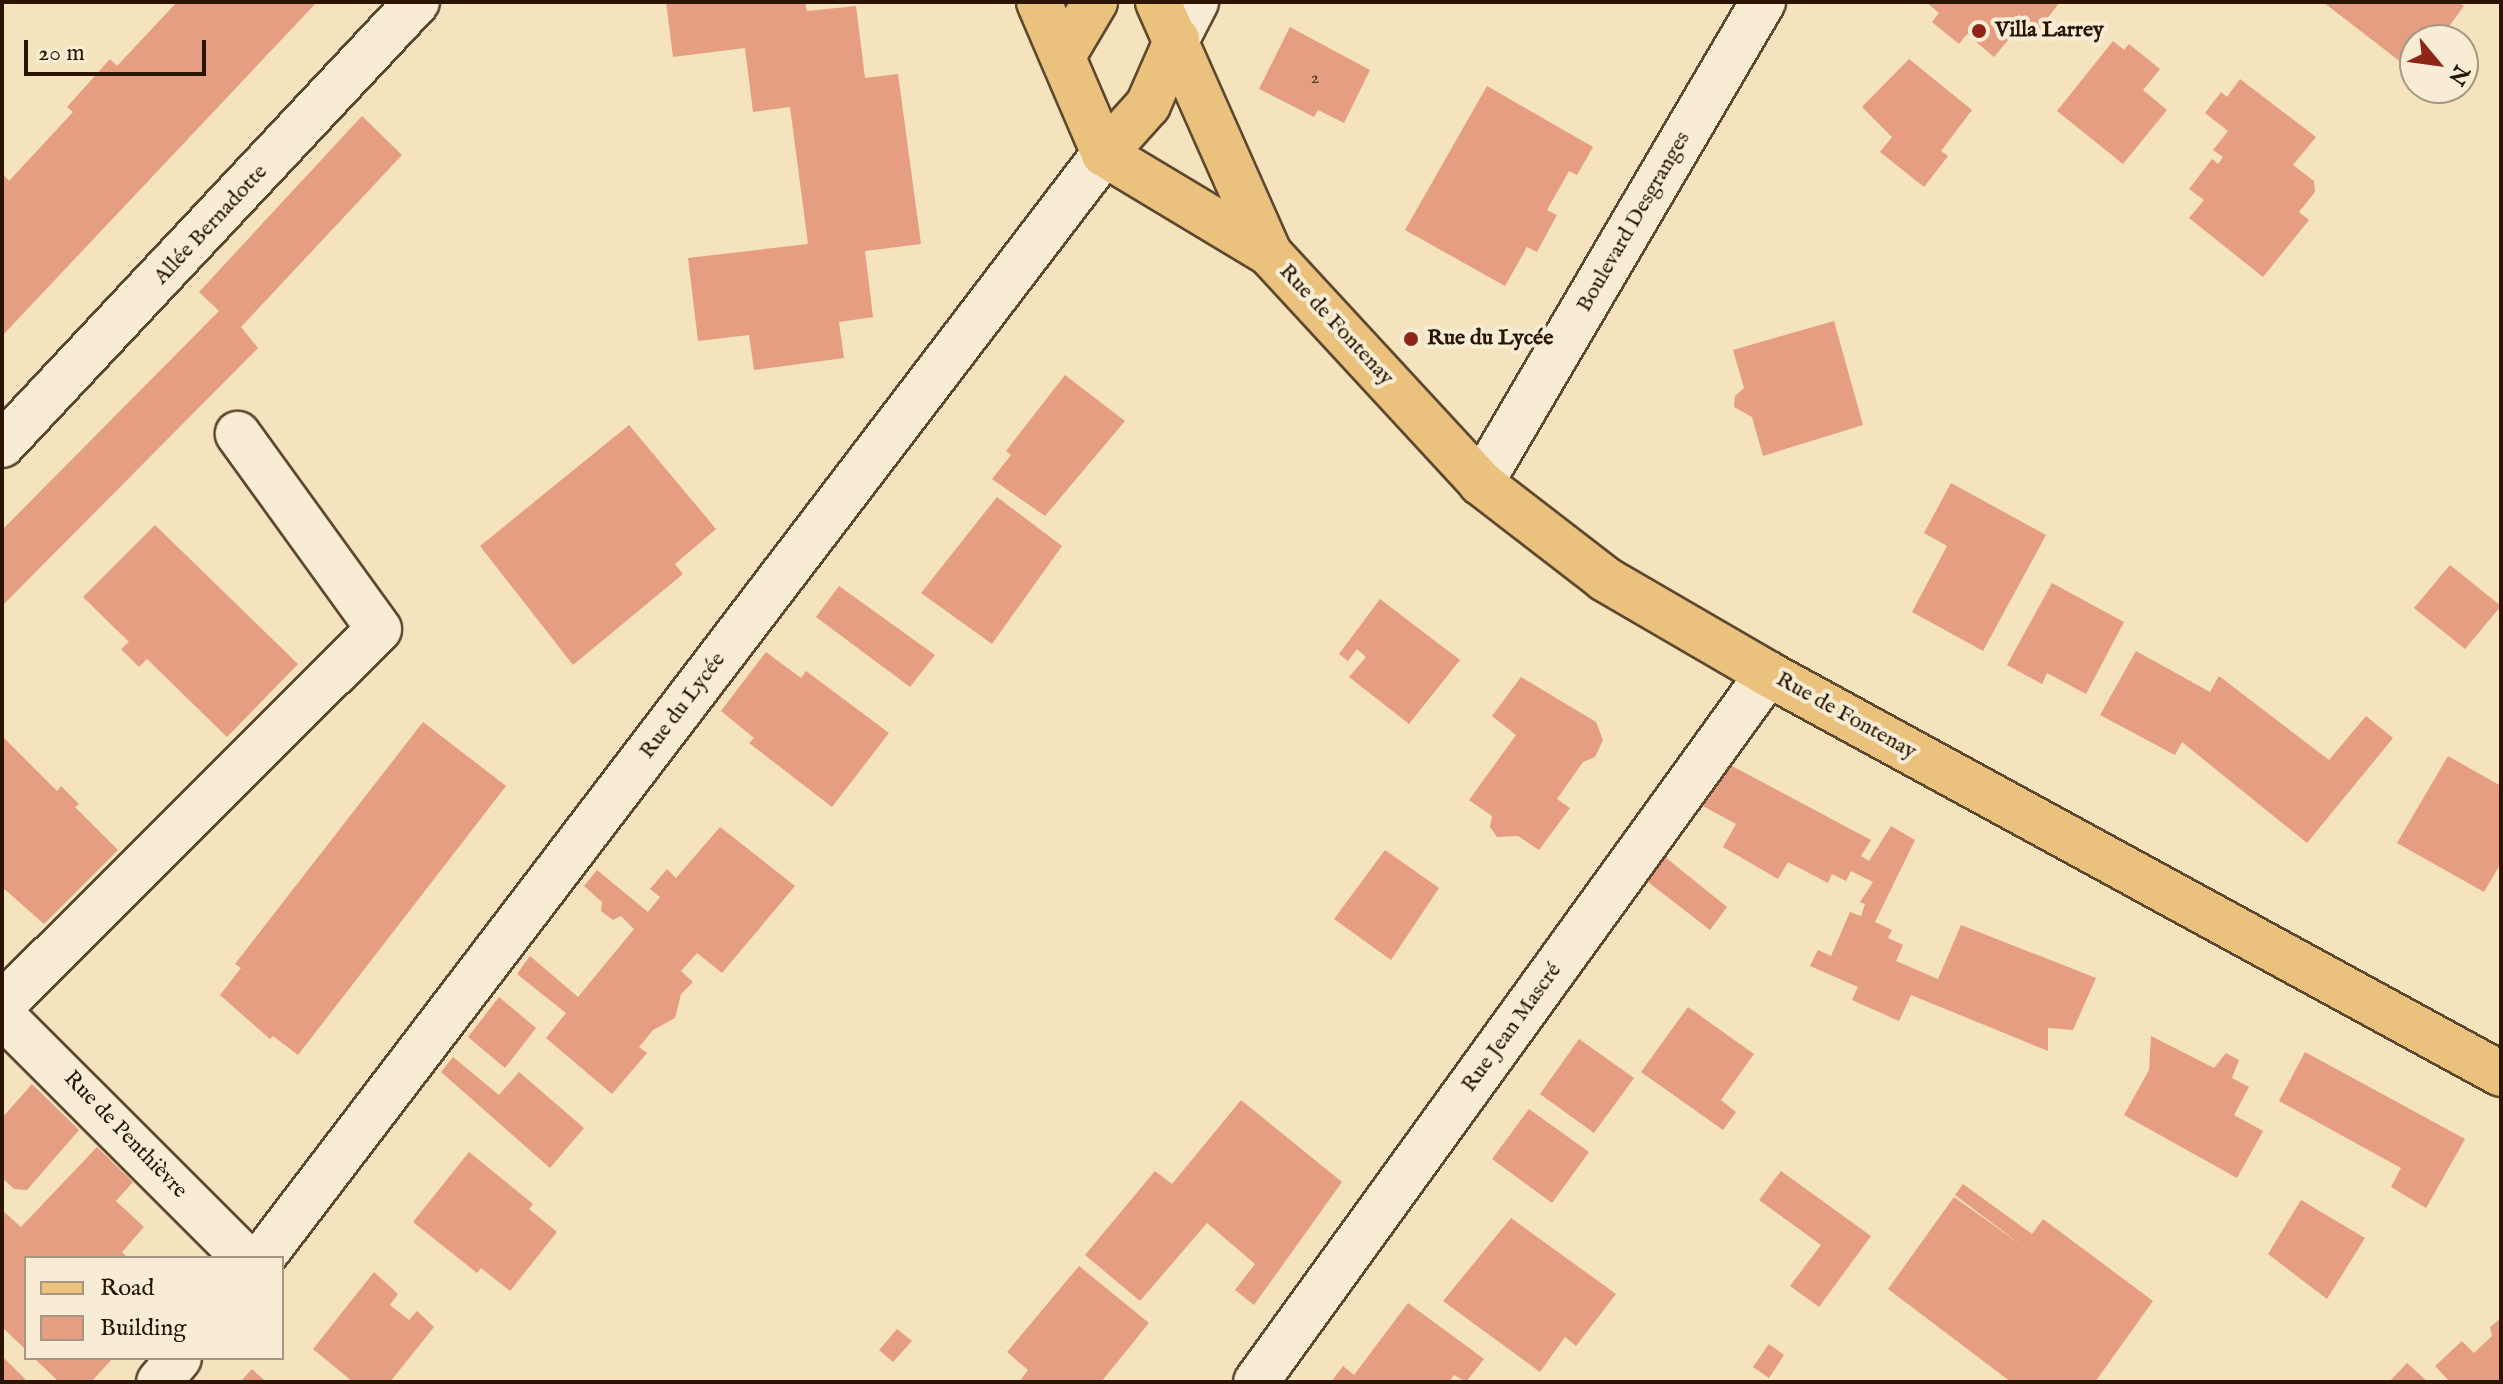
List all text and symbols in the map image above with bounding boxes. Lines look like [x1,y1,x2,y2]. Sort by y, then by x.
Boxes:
place label: Villa Larrey [1995,18,2104,44]
marker: Villa Larrey [1970,22,1988,40]
scale bar [28,24,210,74]
north arrow [2399,24,2479,104]
text: 20 m [38,38,85,69]
text: N [2441,60,2475,90]
house number: 2 [1311,68,1319,90]
street label: Boulevard Desgranges [1572,127,1696,317]
street label: Allée Bernadotte [149,159,273,291]
street label: Rue de Fontenay [1273,259,1399,391]
place label: Rue du Lycée [1427,326,1553,352]
marker: Rue du Lycée [1402,330,1420,348]
street label: Rue du Lycée [634,648,732,764]
street label: Rue de Fontenay [1771,667,1921,765]
street label: Rue Jean Mascré [1456,958,1568,1098]
street label: Rue de Penthièvre [58,1066,192,1204]
legend [24,1256,284,1360]
text: Road [100,1273,154,1304]
text: Building [100,1313,186,1344]

